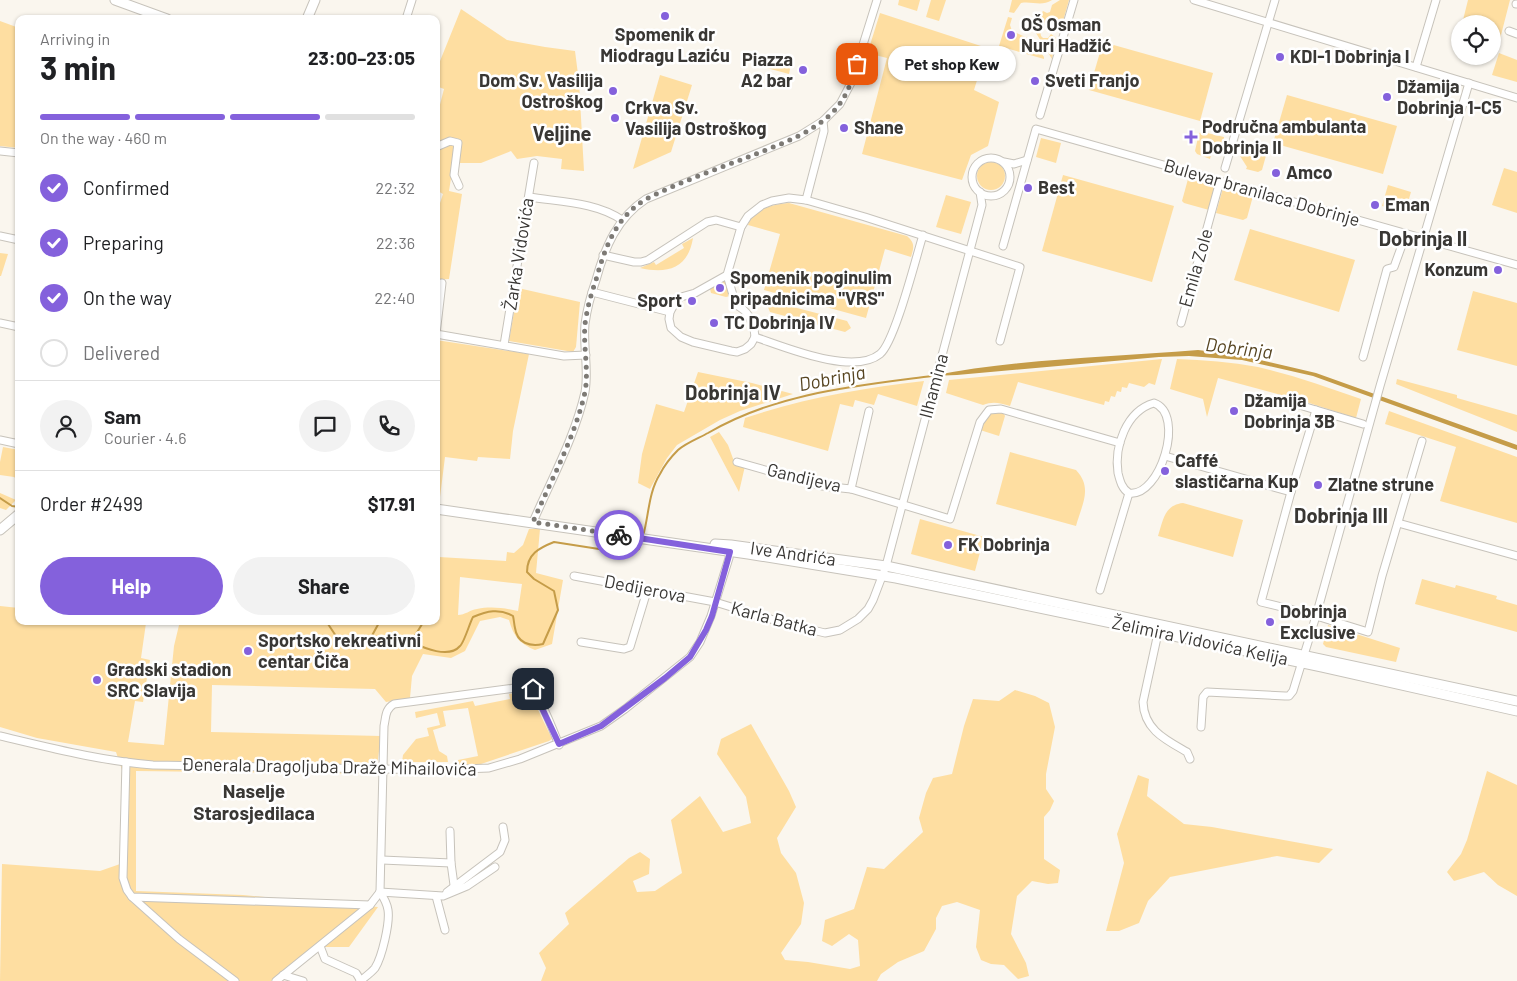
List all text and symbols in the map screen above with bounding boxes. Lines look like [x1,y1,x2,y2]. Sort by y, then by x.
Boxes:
marker: Spomenik dr Miodragu Laziću [659,10,671,22]
place label: OŠ Osman Nuri Hadžić [1021,13,1112,56]
map controls [1451,15,1501,65]
button: locate [1451,15,1501,65]
place label: Spomenik dr Miodragu Laziću [600,23,730,66]
text: Arriving in [40,29,110,48]
marker: OŠ Osman Nuri Hadžić [1005,29,1017,41]
pin [836,43,878,85]
place label: KDI-1 Dobrinja I [1290,45,1410,67]
text: 23:00–23:05 [308,46,415,69]
callout: Pet shop Kew [887,46,1014,82]
text: 3 min [40,48,116,86]
place label: Piazza A2 bar [741,48,793,91]
icon: bag [843,50,871,78]
marker: KDI-1 Dobrinja I [1274,51,1286,63]
text: Pet shop Kew [904,54,1000,73]
marker: Piazza A2 bar [797,64,809,76]
place label: Dom Sv. Vasilija Ostroškog [479,69,603,112]
place label: Sveti Franjo [1045,69,1139,91]
marker: Sveti Franjo [1029,75,1041,87]
place label: Džamija Dobrinja 1-C5 [1397,75,1502,118]
marker: Dom Sv. Vasilija Ostroškog [607,85,619,97]
marker: Džamija Dobrinja 1-C5 [1381,91,1393,103]
place label: Crkva Sv. Vasilija Ostroškog [625,96,766,139]
marker: Crkva Sv. Vasilija Ostroškog [609,112,621,124]
place label: Područna ambulanta Dobrinja II [1202,115,1366,158]
place label: Shane [854,116,904,138]
district label: Veljine [533,121,592,145]
marker: Shane [838,122,850,134]
text: On the way · 460 m [40,128,167,147]
marker: Područna ambulanta Dobrinja II [1184,130,1198,144]
street label: Bulevar branilaca Dobrinje [1162,154,1363,231]
place label: Amco [1286,161,1333,183]
marker: Amco [1270,167,1282,179]
icon: check [40,174,68,202]
text: Confirmed [83,176,170,199]
place label: Best [1038,176,1075,198]
text: 22:32 [376,178,415,197]
marker: Best [1022,182,1034,194]
place label: Eman [1385,193,1430,215]
street label: Žarka Vidovića [498,196,538,312]
marker: Eman [1369,199,1381,211]
street label: Emila Zole [1173,226,1217,310]
district label: Dobrinja II [1379,226,1467,250]
icon: check [40,229,68,257]
text: Preparing [83,231,164,254]
text: 22:36 [376,233,415,252]
place label: Konzum [1424,258,1488,280]
marker: Konzum [1492,264,1504,276]
place label: Spomenik poginulim pripadnicima "VRS" [730,266,892,309]
marker: Spomenik poginulim pripadnicima "VRS" [714,282,726,294]
icon: check [40,284,68,312]
text: On the way [83,286,172,309]
text: 22:40 [375,288,415,307]
place label: Sport [637,289,682,311]
marker: Sport [686,295,698,307]
place label: TC Dobrinja IV [724,311,835,333]
marker: TC Dobrinja IV [708,317,720,329]
water label: Dobrinja [1204,332,1274,363]
text: Delivered [83,341,160,364]
street label: Ilhamina [914,351,952,421]
water label: Dobrinja [797,360,867,395]
district label: Dobrinja IV [685,380,781,404]
place label: Džamija Dobrinja 3B [1244,389,1335,432]
button: person [40,400,92,452]
button: chat [299,400,351,452]
button: phone [363,400,415,452]
text: Sam [104,405,141,428]
marker: Džamija Dobrinja 3B [1228,405,1240,417]
text: Courier · 4.6 [104,428,187,447]
place label: Caffé slastičarna Kup [1175,449,1299,492]
street label: Gandijeva [765,458,843,496]
marker: Caffé slastičarna Kup [1159,465,1171,477]
place label: Zlatne strune [1328,473,1434,495]
marker: Zlatne strune [1312,479,1324,491]
text: Order #2499 [40,492,143,515]
text: $17.91 [368,492,415,515]
district label: Dobrinja III [1294,503,1388,527]
courier [594,510,644,560]
icon: bike [605,521,633,549]
place label: FK Dobrinja [958,533,1050,555]
street label: Ive Andrića [749,536,837,570]
marker: FK Dobrinja [942,539,954,551]
button: Help [40,557,223,615]
button: Share [233,557,415,615]
street label: Dedijerova [603,569,688,607]
street label: Karla Batka [729,596,820,640]
place label: Dobrinja Exclusive [1280,600,1356,643]
street label: Želimira Vidovića Kelija [1110,611,1290,669]
marker: Dobrinja Exclusive [1264,616,1276,628]
place label: Sportsko rekreativni centar Čiča [258,629,421,672]
marker: Sportsko rekreativni centar Čiča [242,645,254,657]
place label: Gradski stadion SRC Slavija [107,658,231,701]
pin [512,668,554,710]
marker: Gradski stadion SRC Slavija [91,674,103,686]
icon: home [519,675,547,703]
street label: Đenerala Dragoljuba Draže Mihailovića [181,752,477,780]
district label: Naselje Starosjedilaca [193,779,315,824]

